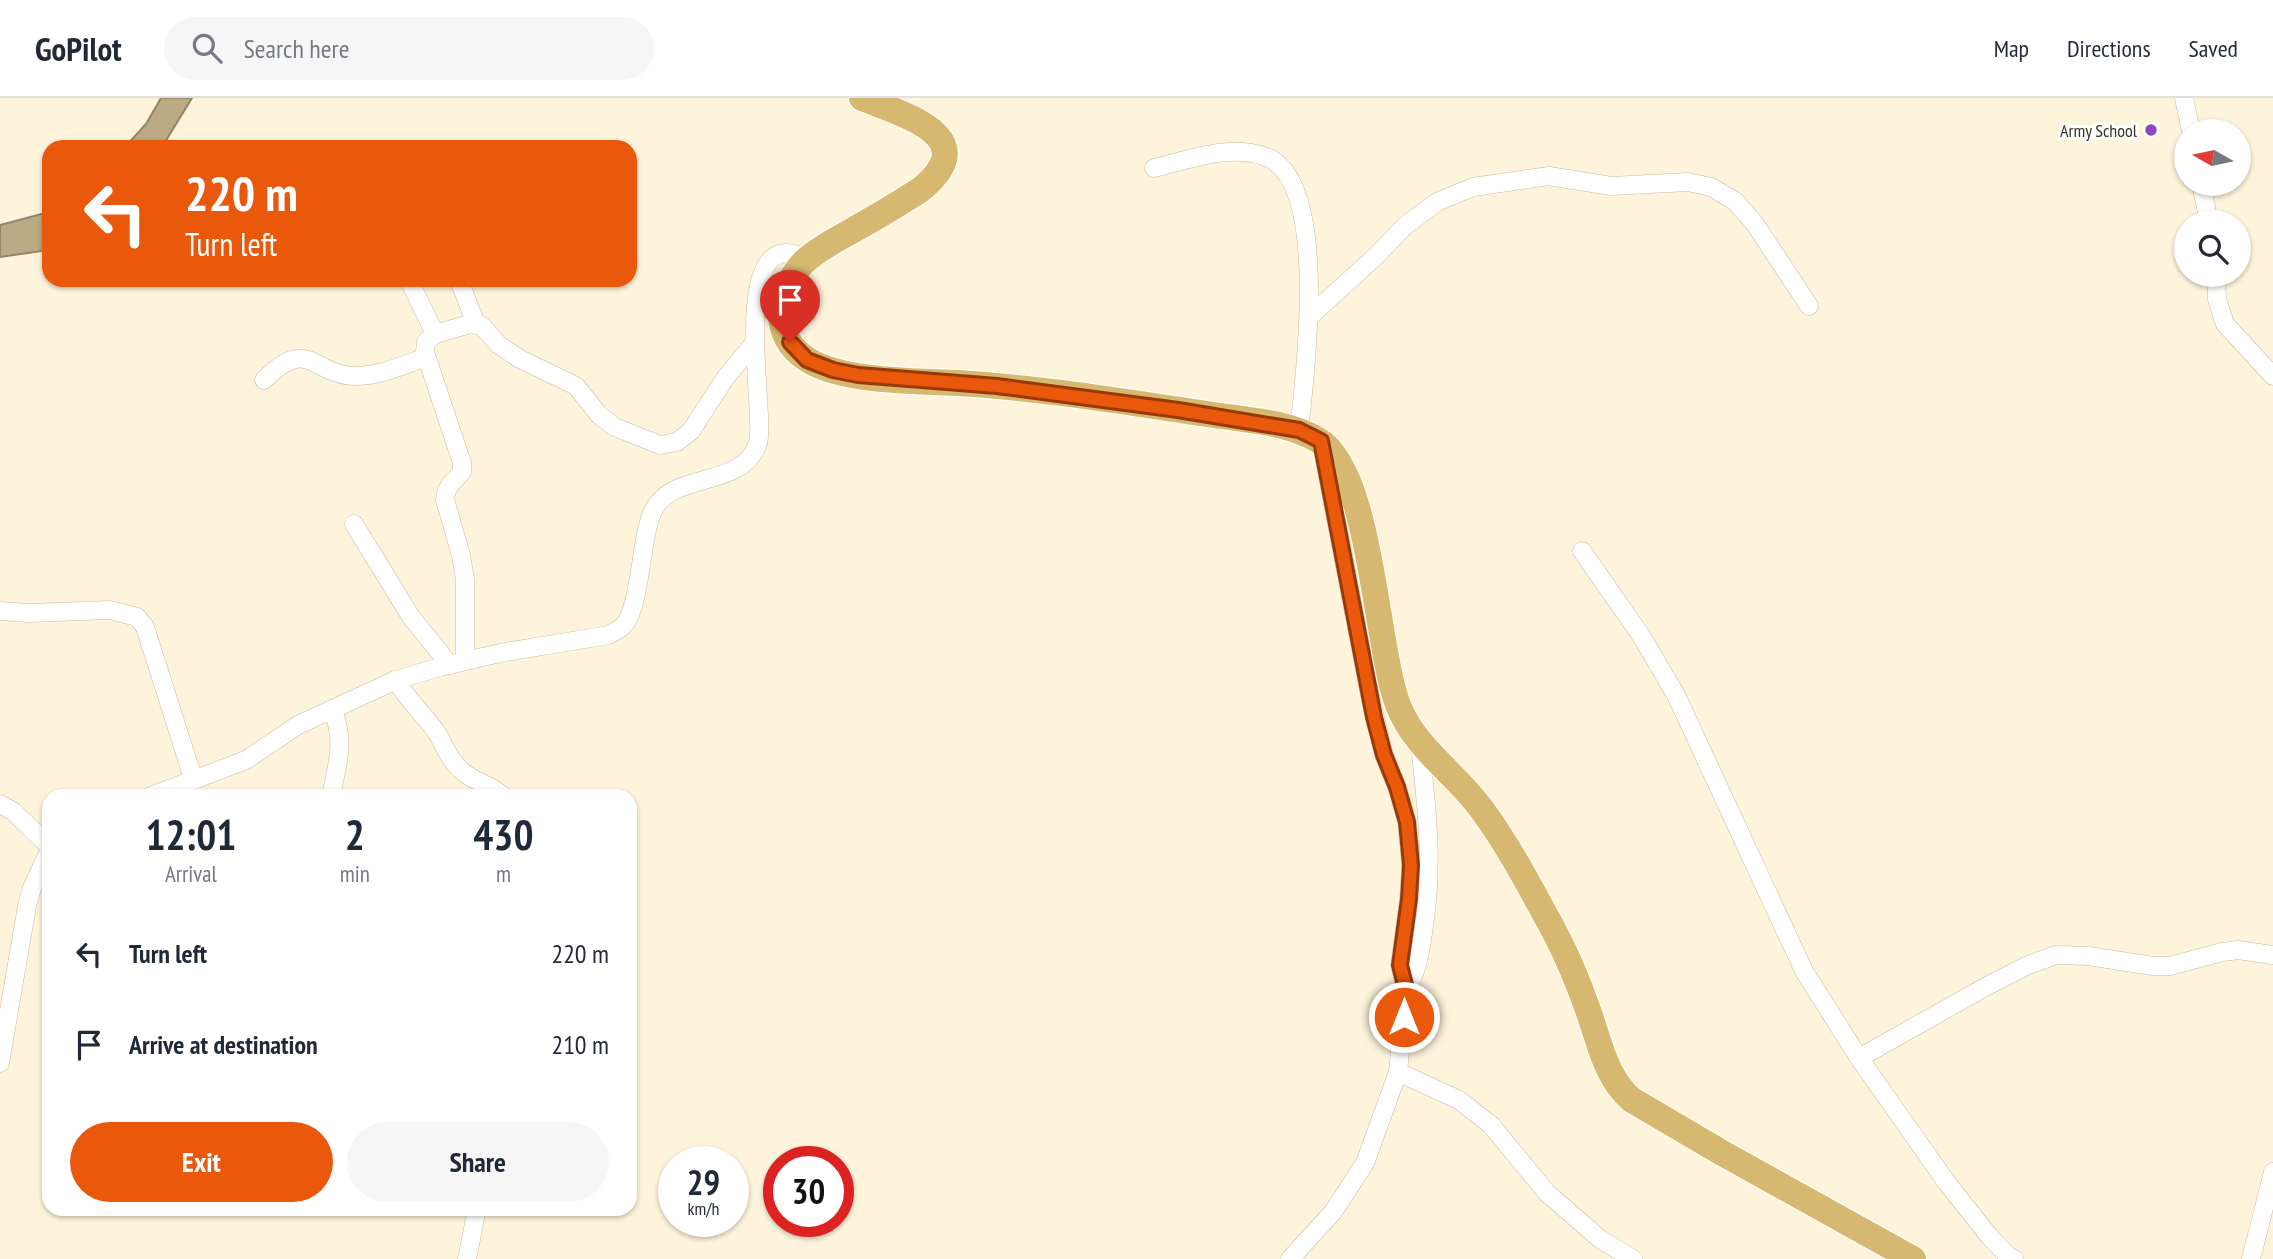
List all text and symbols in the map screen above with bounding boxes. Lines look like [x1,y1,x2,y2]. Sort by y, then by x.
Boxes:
search box [164,17,654,80]
text: GoPilot [35,27,122,70]
icon: search [188,29,226,67]
text: Search here [244,32,349,65]
text: Map [1994,33,2029,64]
text: Directions [2067,33,2151,64]
text: Saved [2189,33,2238,64]
place label: Army School [2060,119,2138,142]
north arrow [2174,119,2250,196]
map controls [2174,119,2251,287]
marker: Army School [2143,122,2159,138]
text: 220 m [185,161,298,225]
icon: left [70,168,161,259]
button: search [2174,210,2251,287]
text: Turn left [185,223,277,265]
pin [760,270,820,342]
icon: arrive [771,281,809,319]
text: 12:01 [145,807,236,862]
text: 2 [345,807,365,862]
text: 430 [473,807,534,862]
text: Arrival [165,859,217,888]
text: min [340,859,370,888]
text: m [496,859,511,888]
icon: left [70,935,108,973]
text: Turn left [129,937,207,970]
text: 220 m [551,937,609,970]
position arrow [1367,980,1441,1054]
icon: arrive [70,1026,108,1064]
text: Arrive at destination [129,1028,318,1061]
text: 210 m [551,1028,609,1061]
button: Exit [70,1122,333,1202]
button: Share [347,1122,609,1202]
speed limit sign: 30 [763,1146,854,1237]
text: 29 [687,1159,720,1205]
text: km/h [688,1197,719,1220]

